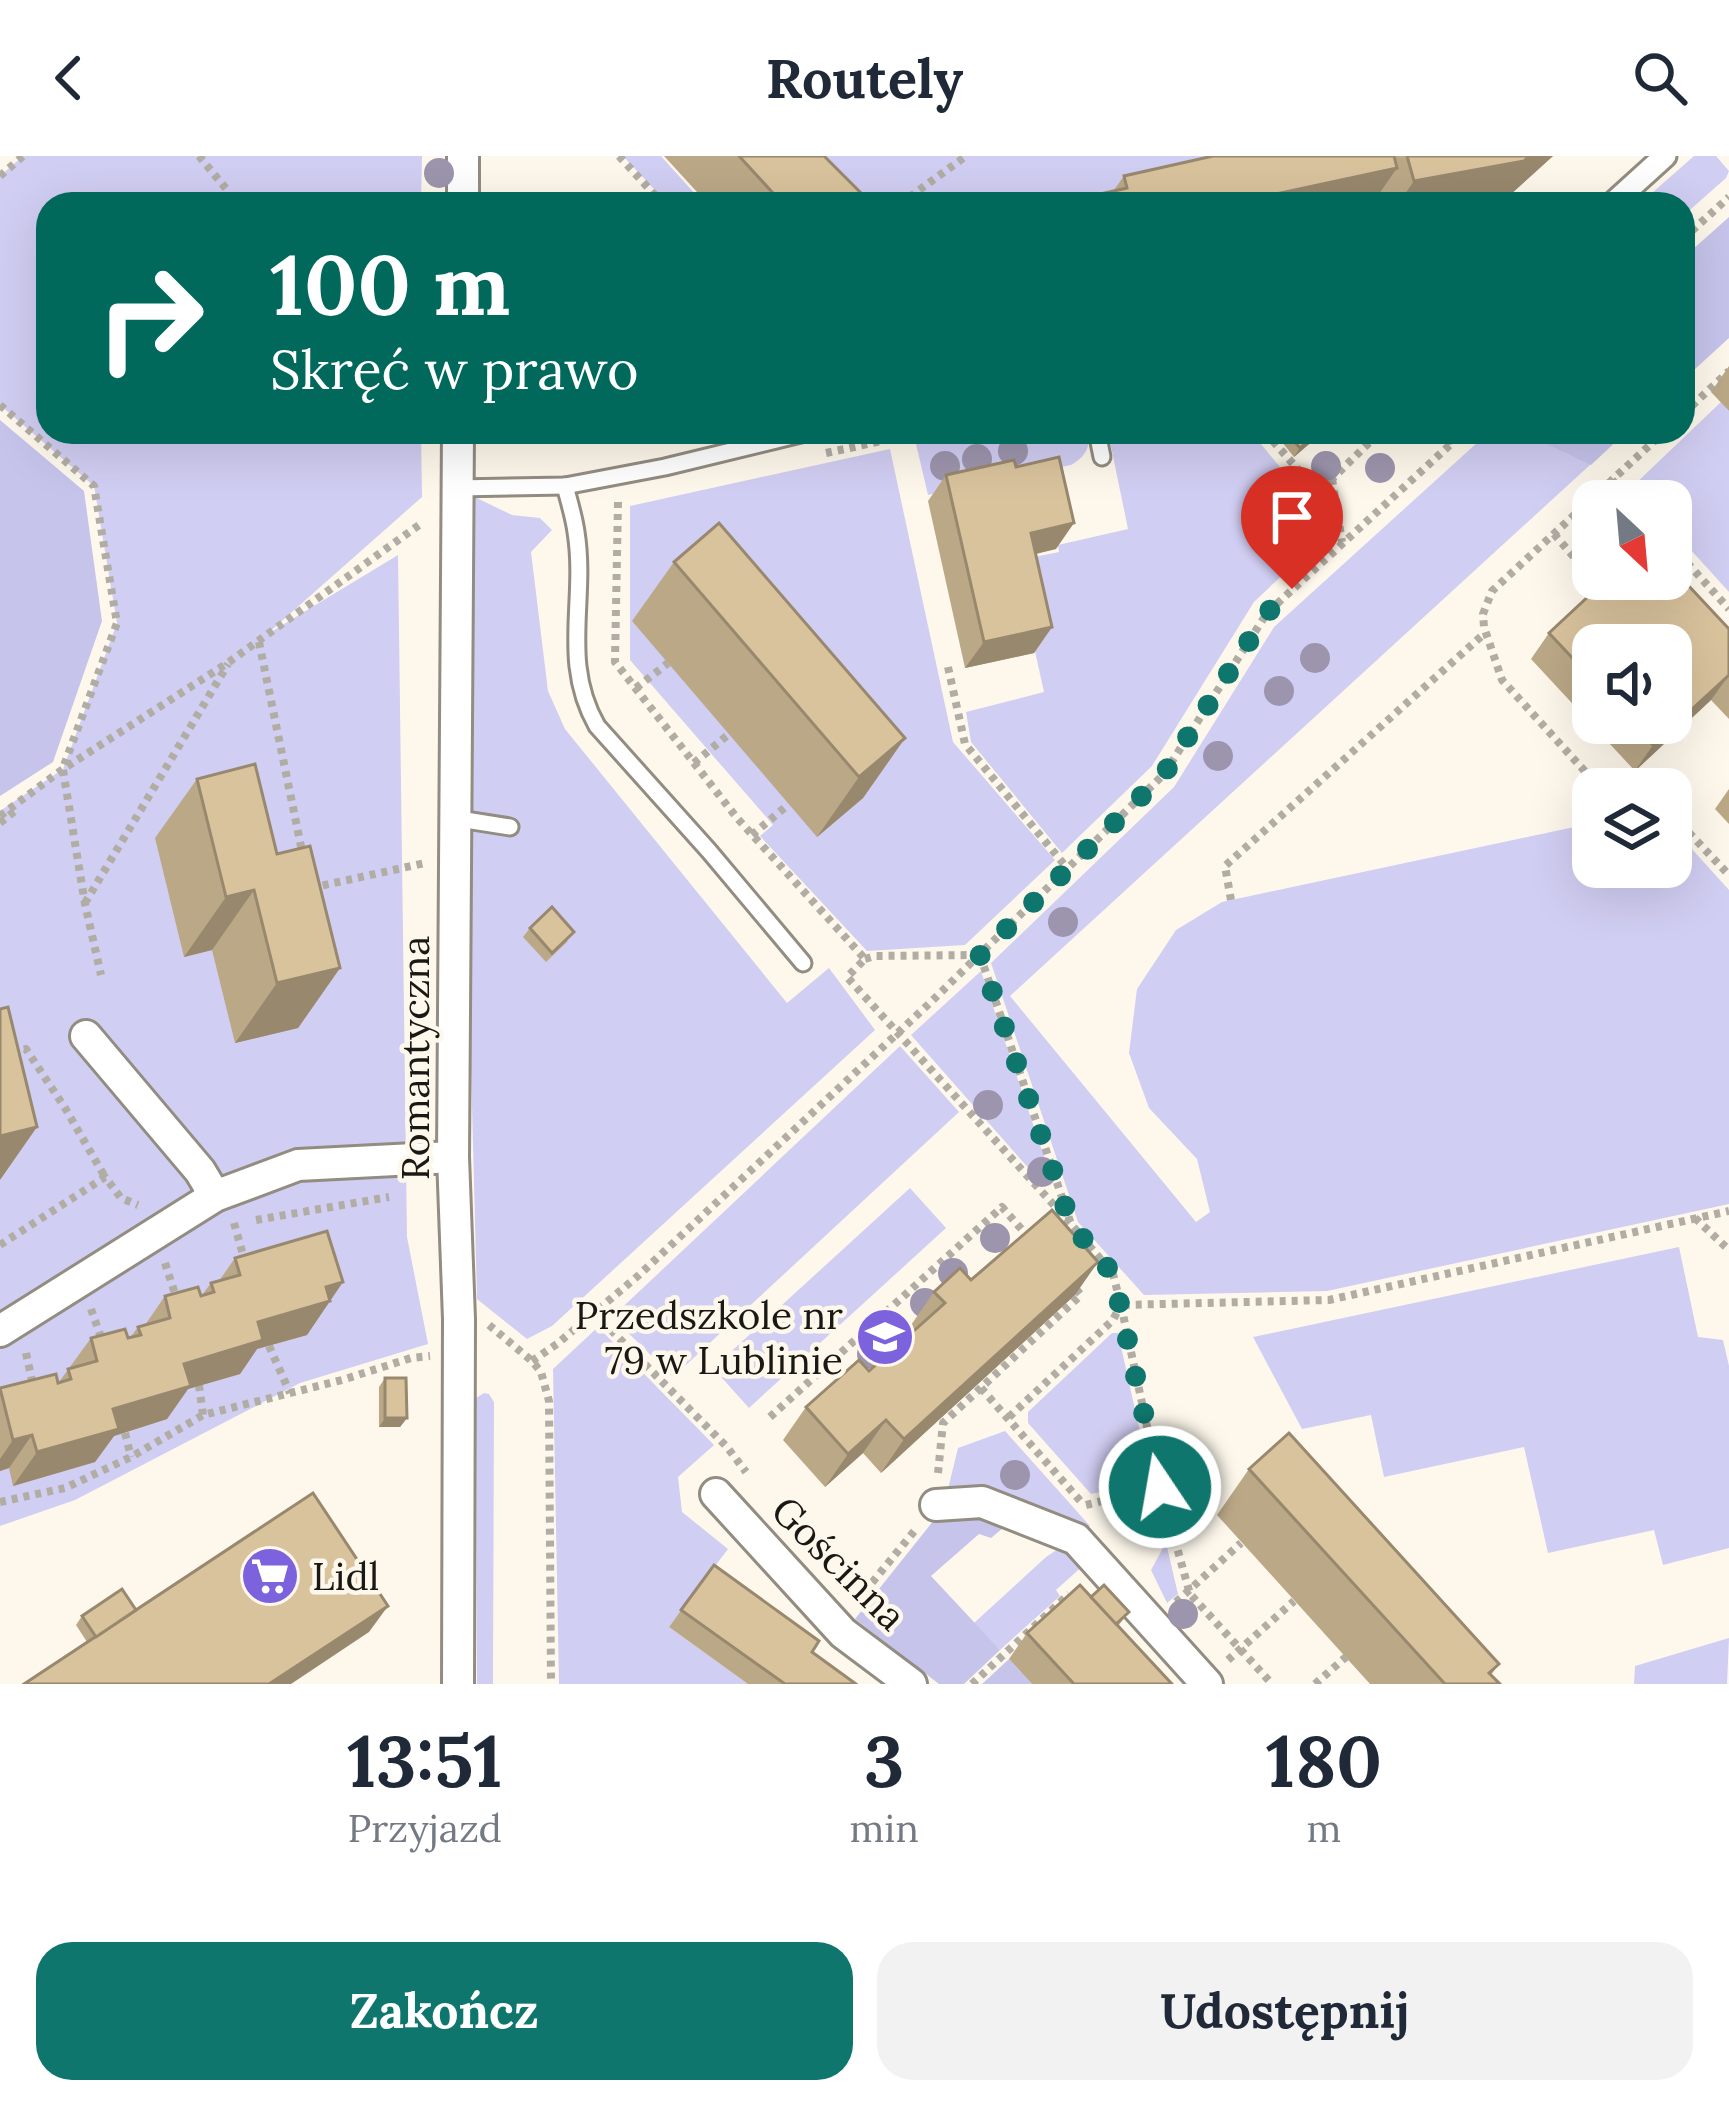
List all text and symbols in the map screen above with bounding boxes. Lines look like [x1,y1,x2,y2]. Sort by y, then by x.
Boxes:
text: Routely [766,44,963,113]
icon: back [36,45,102,111]
icon: search [1627,45,1693,111]
text: 100 m [270,230,510,338]
icon: right [72,240,228,396]
text: Skręć w prawo [270,335,639,404]
pin [1241,466,1343,589]
north arrow [1572,480,1692,600]
map controls [1572,480,1692,888]
icon: arrive [1259,484,1325,550]
button: sound [1572,624,1692,744]
button: layers [1572,768,1692,888]
street label: Romantyczna [390,936,440,1180]
place label: Przedszkole nr 79 w Lublinie [575,1290,843,1385]
school or university icon: Przedszkole nr 79 w Lublinie [854,1306,916,1368]
position arrow [1097,1424,1223,1550]
street label: Gościnna [761,1485,917,1641]
supermarket icon: Lidl [239,1545,301,1607]
place label: Lidl [312,1551,379,1601]
text: 13:51 [347,1715,503,1807]
text: 3 [864,1715,904,1807]
text: 180 [1266,1715,1382,1807]
text: Przyjazd [348,1803,502,1853]
text: min [849,1803,919,1853]
text: m [1307,1803,1341,1853]
button: Zakończ [36,1942,853,2080]
button: Udostępnij [877,1942,1693,2080]

